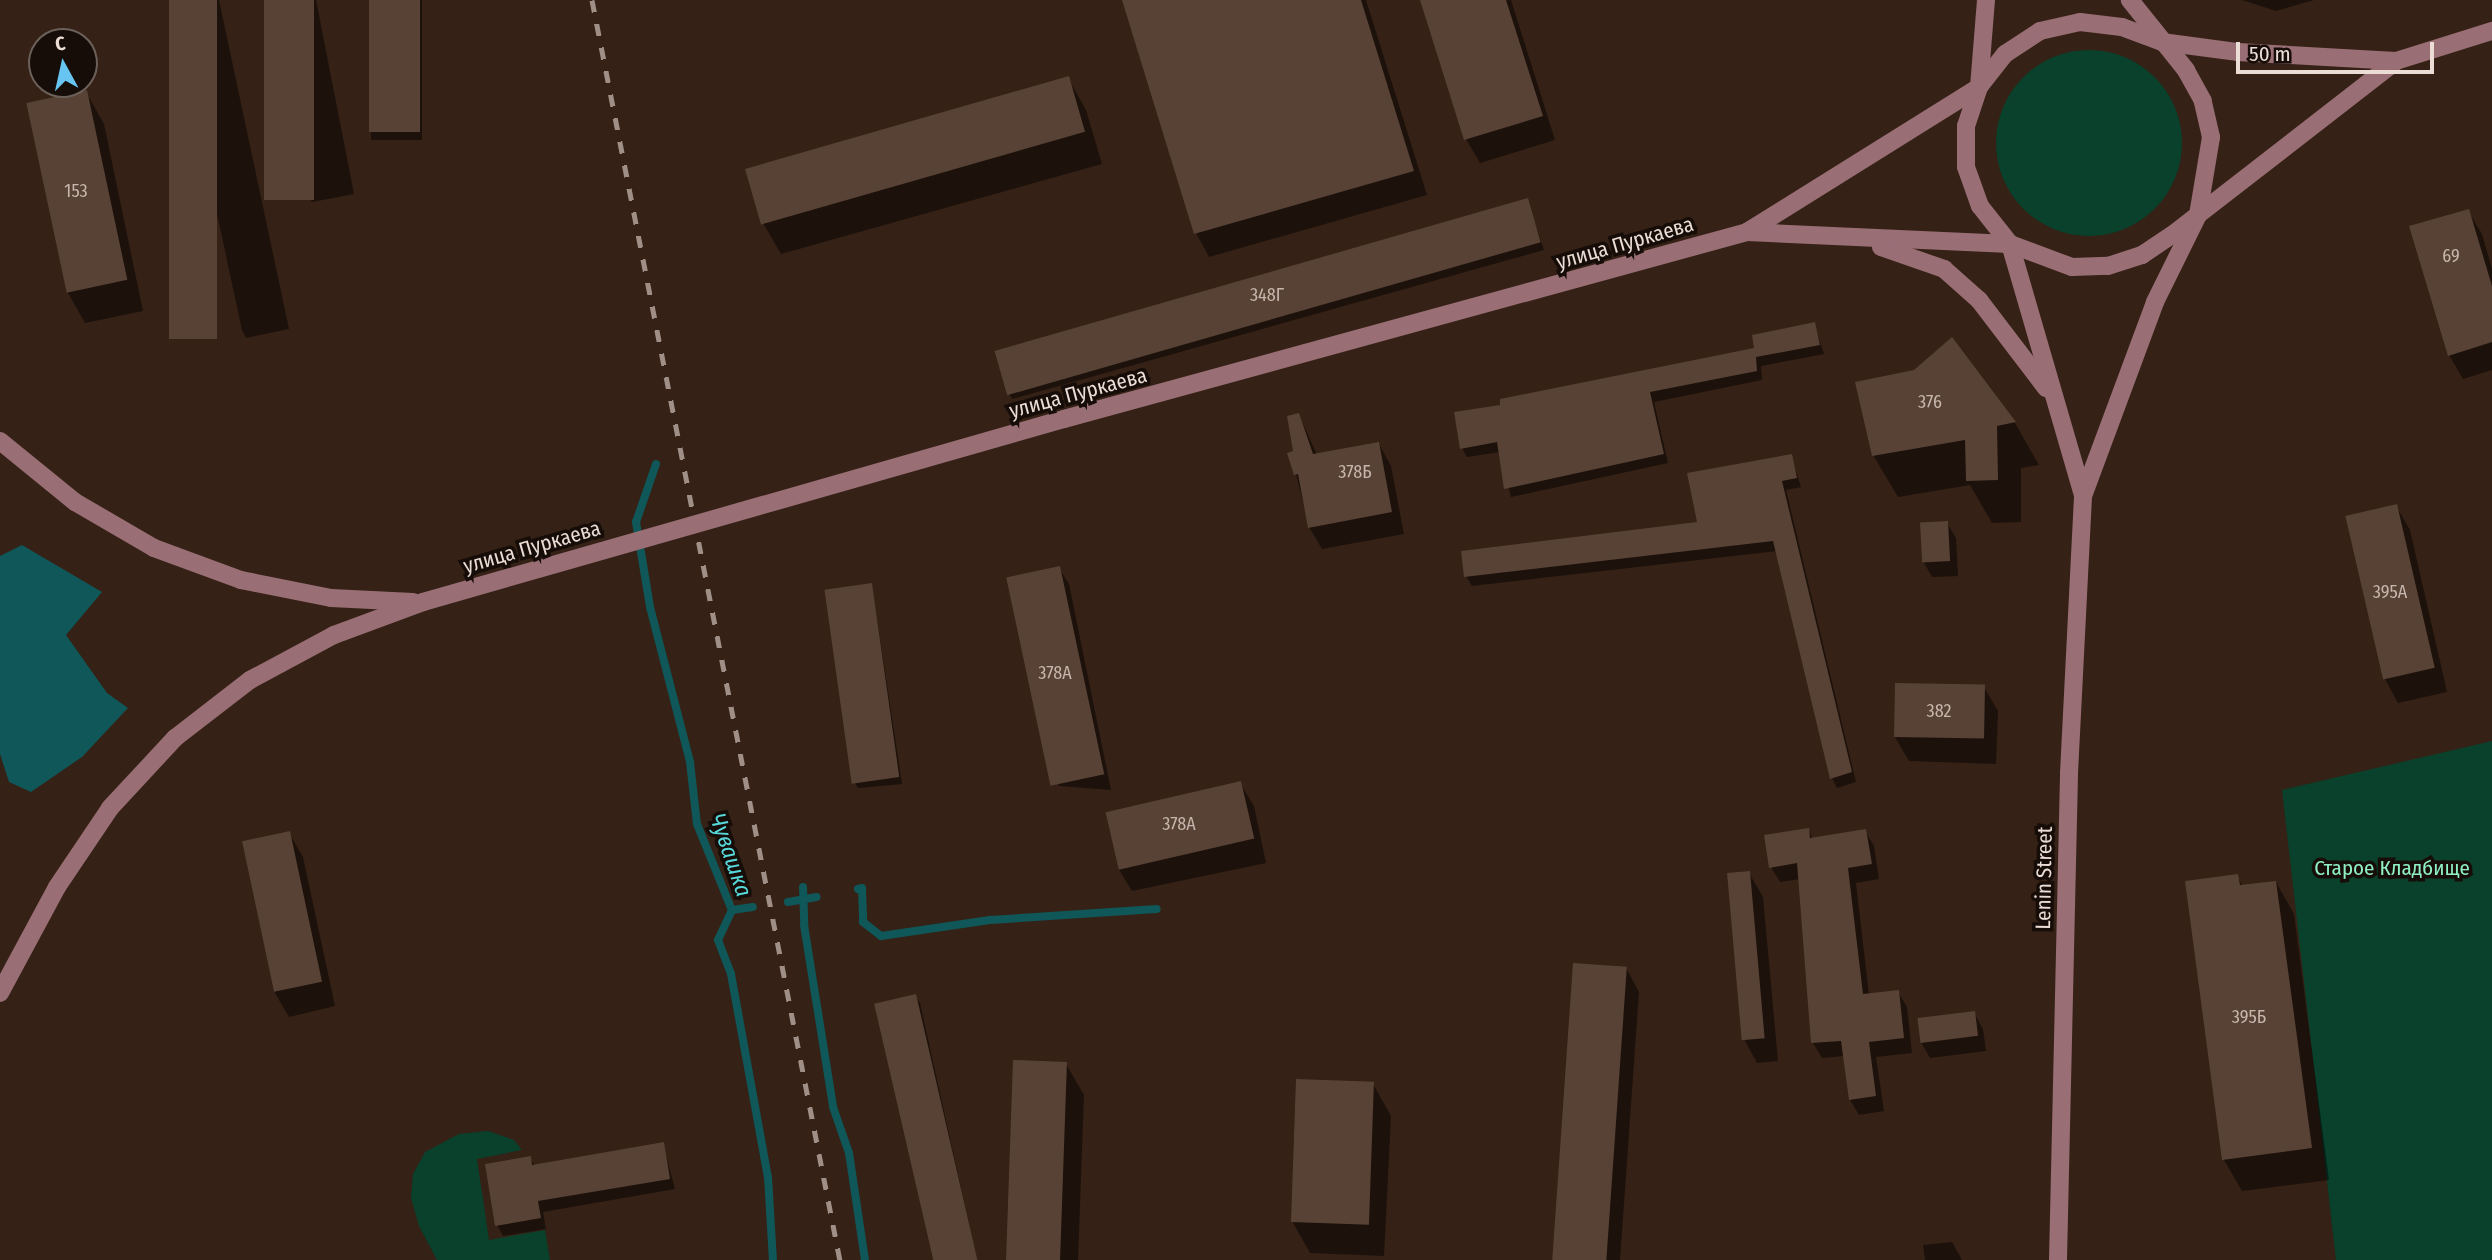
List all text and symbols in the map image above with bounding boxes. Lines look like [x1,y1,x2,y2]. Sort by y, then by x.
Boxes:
north arrow [28,28,98,98]
scale bar [2240,28,2438,72]
text: С [54,32,67,56]
text: 50 m [2249,41,2291,67]
house number: 153 [64,180,88,202]
street label: улица Пуркаева [1553,211,1697,275]
house number: 69 [2442,245,2460,267]
house number: 348Г [1250,284,1284,306]
street label: улица Пуркаева [1006,363,1150,423]
house number: 376 [1918,391,1942,413]
house number: 378Б [1338,461,1372,483]
street label: улица Пуркаева [460,515,604,579]
house number: 395А [2373,581,2407,603]
house number: 378А [1038,662,1072,684]
house number: 382 [1927,700,1951,722]
water label: Чувашка [704,810,758,900]
house number: 378А [1162,813,1196,835]
street label: Lenin Street [2031,826,2057,930]
park label: Старое Кладбище [2314,855,2470,881]
house number: 395Б [2232,1006,2266,1028]

